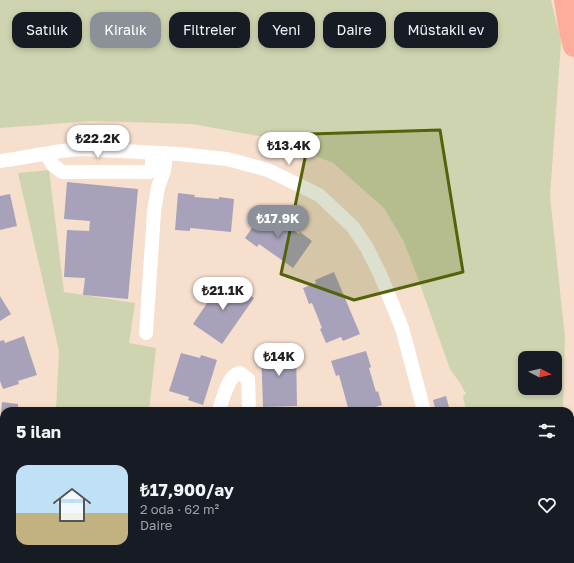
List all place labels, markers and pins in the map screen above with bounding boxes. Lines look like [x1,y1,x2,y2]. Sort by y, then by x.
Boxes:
pin: ₺22.2K [65,125,131,159]
pin: ₺13.4K [256,132,322,166]
pin: ₺17.9K [245,205,311,239]
pin: ₺21.1K [190,277,256,311]
pin: ₺14K [255,343,303,377]

